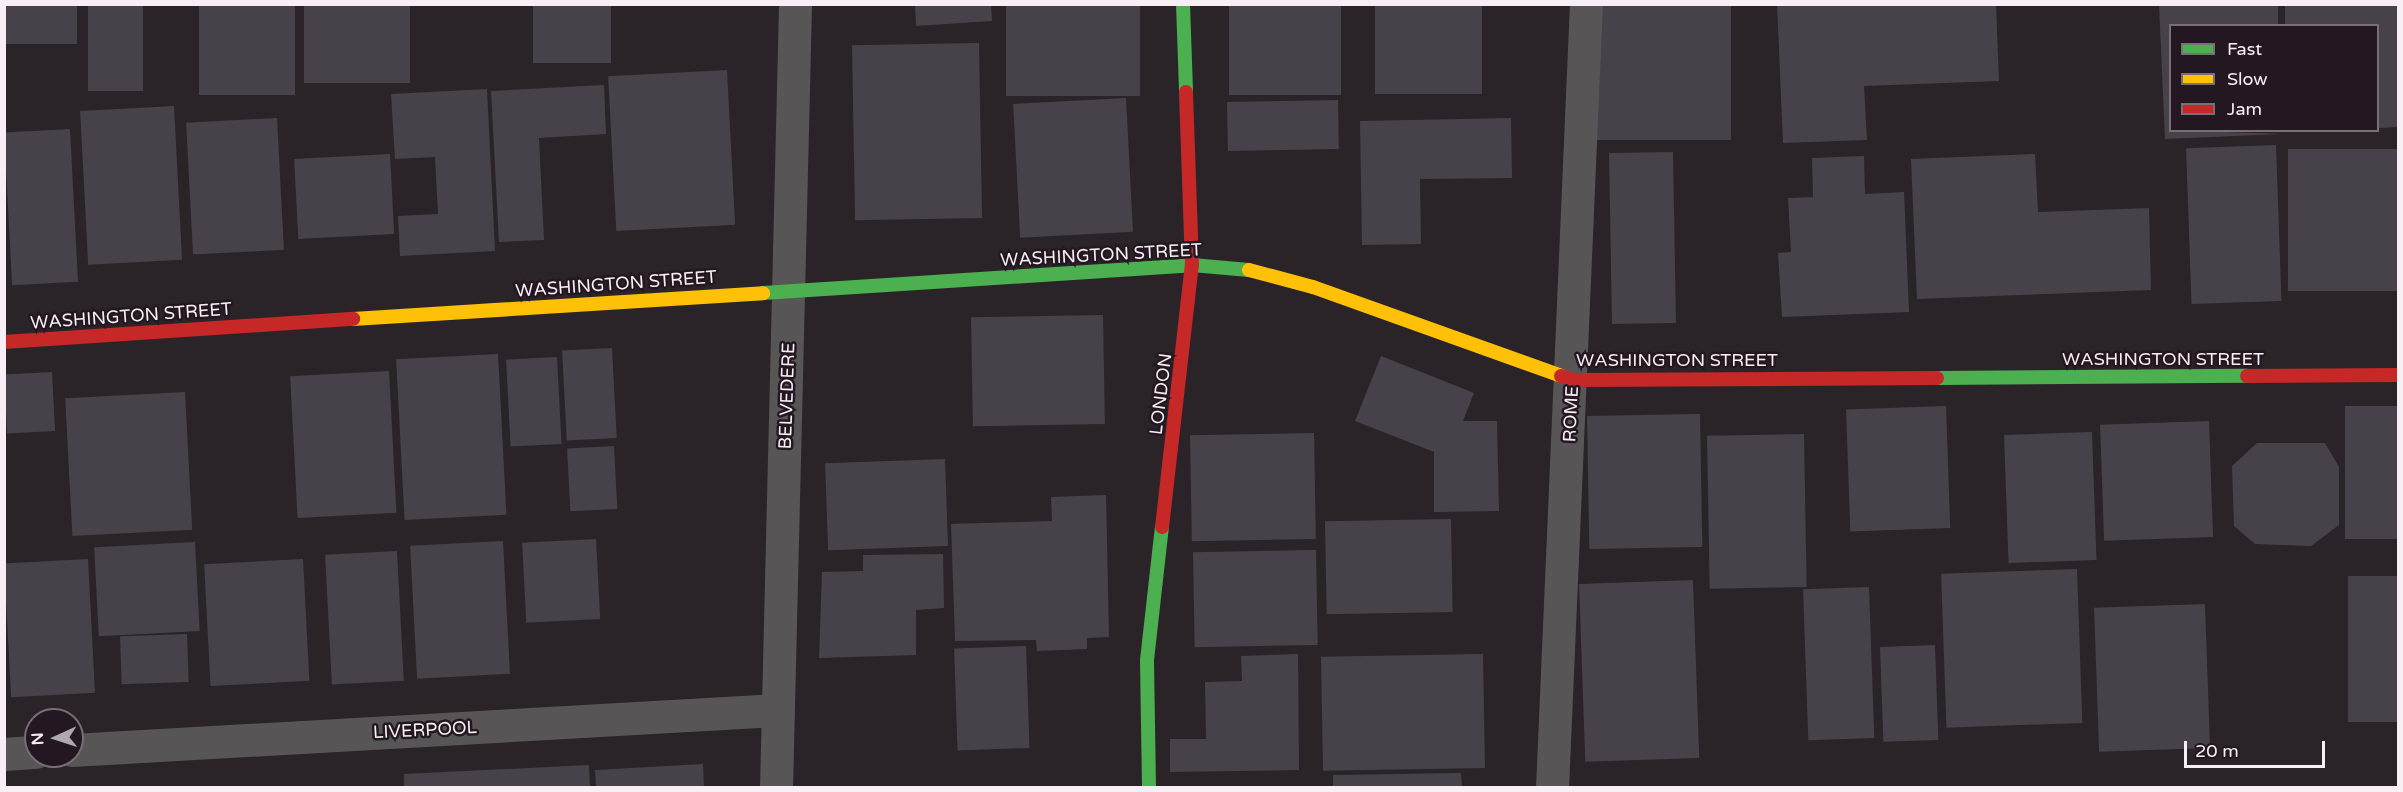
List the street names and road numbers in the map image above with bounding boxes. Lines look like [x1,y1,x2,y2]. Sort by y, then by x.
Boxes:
street label: WASHINGTON STREET [1000,239,1202,271]
street label: WASHINGTON STREET [515,266,717,302]
street label: WASHINGTON STREET [30,298,232,334]
street label: BELVEDERE [774,342,800,450]
street label: WASHINGTON STREET [2062,348,2264,370]
street label: WASHINGTON STREET [1576,349,1778,371]
street label: LONDON [1145,352,1177,436]
street label: ROME [1559,385,1583,443]
street label: LIVERPOOL [373,716,477,744]

